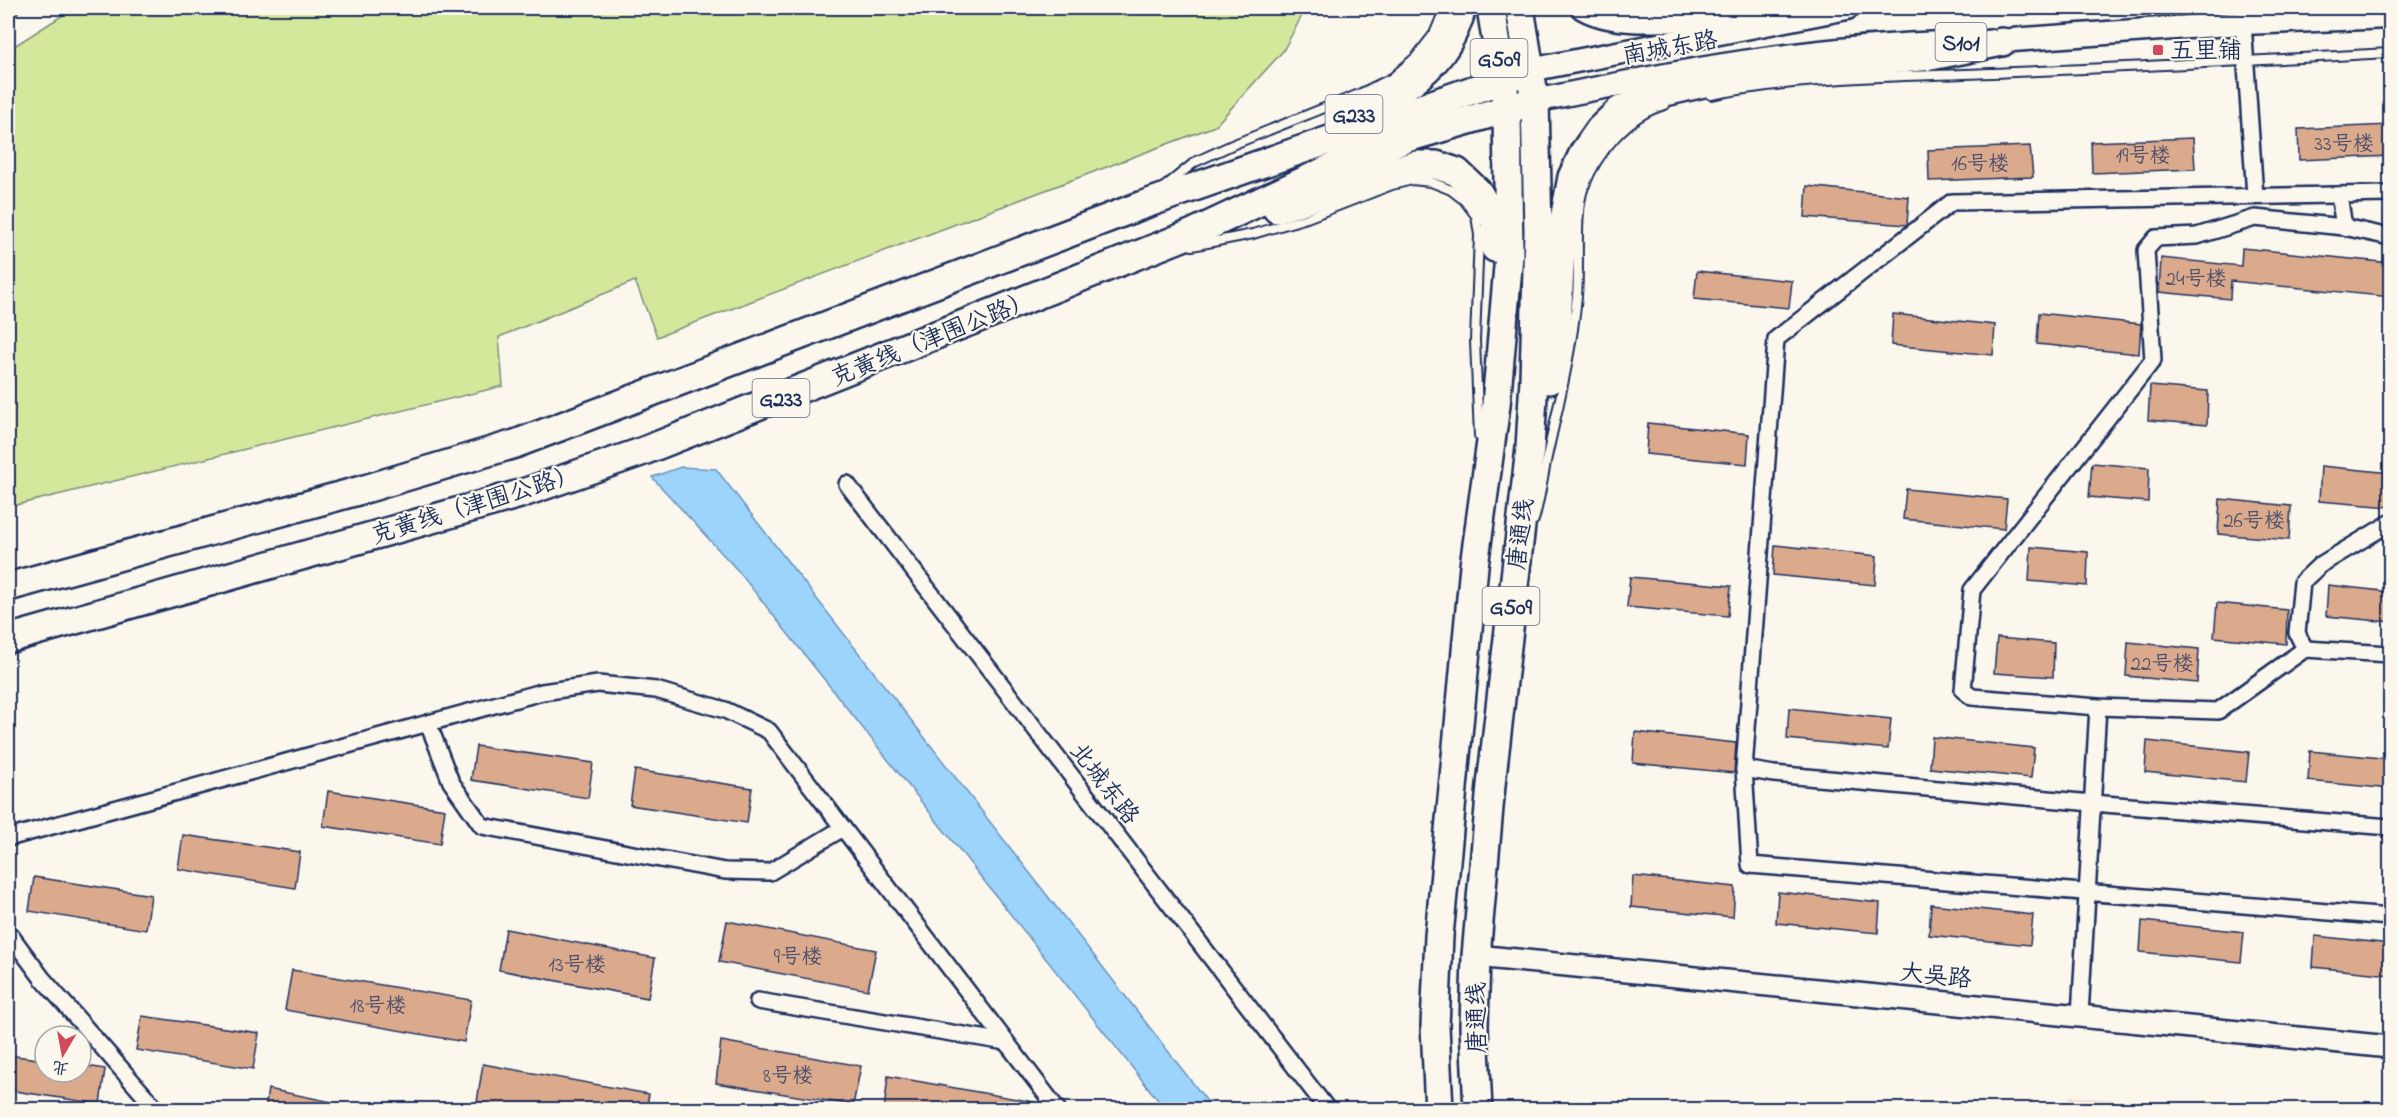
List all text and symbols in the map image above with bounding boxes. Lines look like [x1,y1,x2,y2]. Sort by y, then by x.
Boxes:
road number: S101 [1936,23,1986,61]
street label: 南城东路 [1620,24,1721,75]
place label: 五里铺 [2170,35,2242,70]
road number: G509 [1470,39,1528,77]
marker: 五里铺 [2151,43,2165,57]
road number: G233 [1326,95,1382,133]
house number: 33号楼 [2314,130,2374,160]
house number: 19号楼 [2116,142,2171,172]
house number: 16号楼 [1951,150,2009,180]
house number: 24号楼 [2165,265,2227,295]
street label: 克黄线（津围公路） [826,284,1040,397]
road number: G233 [752,379,810,417]
street label: 克黄线（津围公路） [367,458,584,555]
street label: 唐通线 [1501,496,1544,572]
house number: 26号楼 [2223,507,2285,537]
road number: G509 [1482,587,1540,625]
house number: 22号楼 [2131,650,2193,680]
street label: 北城东路 [1060,736,1146,833]
house number: 9号楼 [774,943,822,973]
house number: 13号楼 [548,951,606,981]
street label: 大吴路 [1898,956,1973,999]
street label: 唐通线 [1461,982,1496,1054]
house number: 18号楼 [350,992,406,1022]
north arrow [33,1024,93,1084]
text: 北 [51,1054,71,1080]
house number: 8号楼 [763,1062,813,1092]

